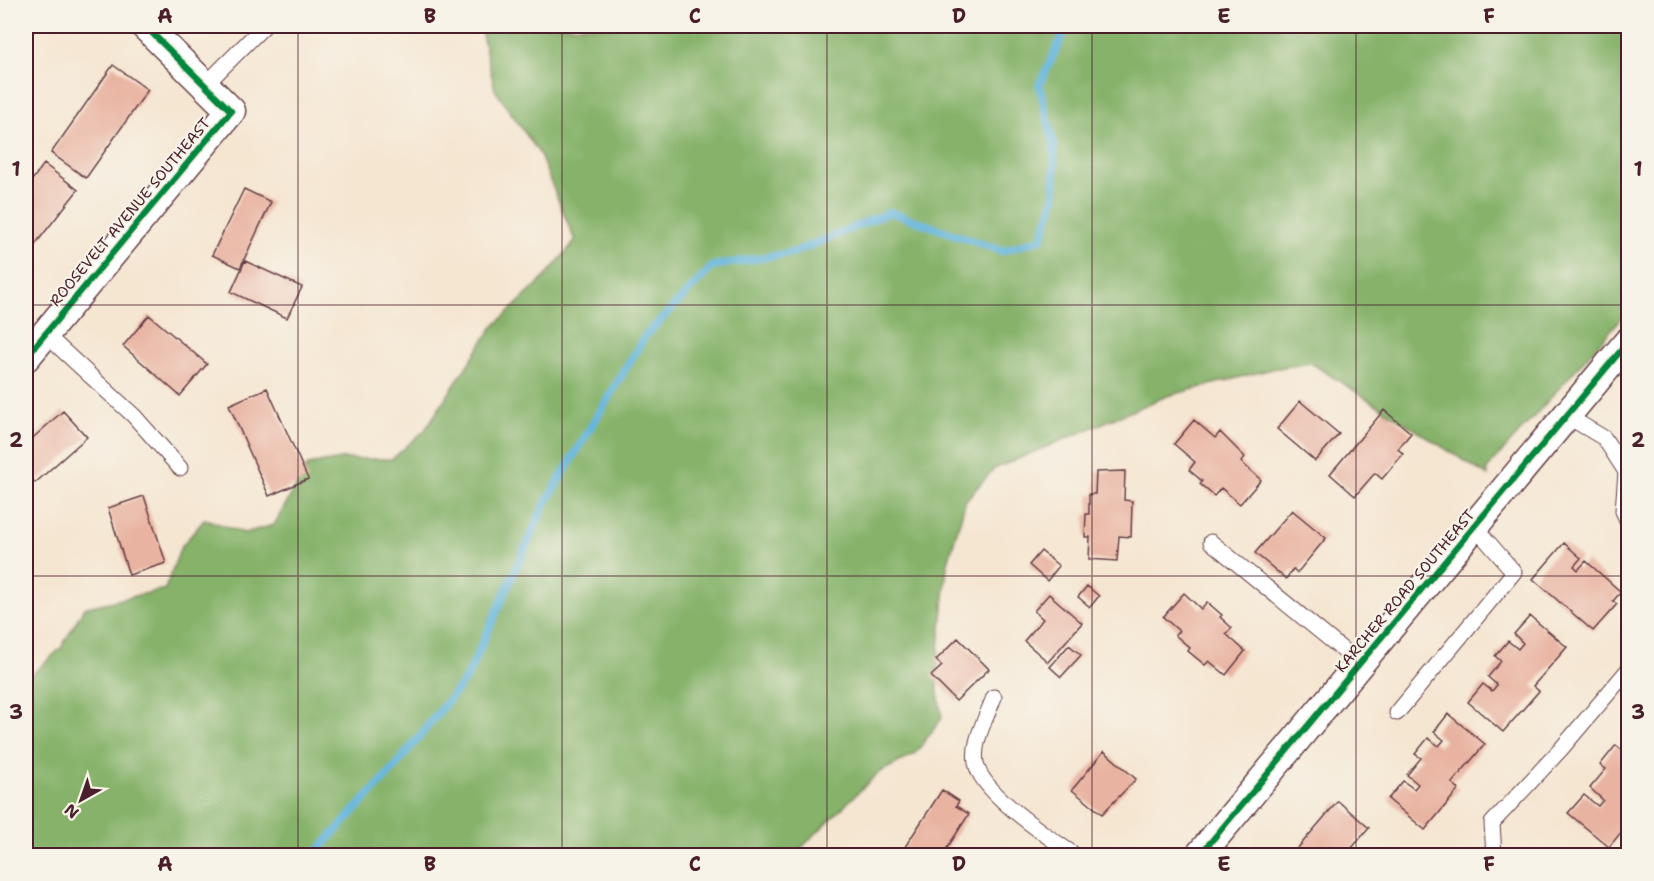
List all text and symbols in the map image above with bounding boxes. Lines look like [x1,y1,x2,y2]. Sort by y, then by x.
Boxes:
text: A [157,3,173,29]
text: B [424,3,436,29]
text: C [689,3,701,29]
text: D [952,3,966,29]
text: E [1217,3,1231,29]
text: F [1483,3,1495,29]
street label: ROOSEVELT AVENUE SOUTHEAST [45,114,215,310]
text: 1 [11,156,21,182]
text: 1 [1633,156,1643,182]
text: 2 [9,427,23,453]
text: 2 [1631,427,1645,453]
street label: KARCHER ROAD SOUTHEAST [1331,505,1479,677]
text: 3 [9,699,23,725]
text: 3 [1631,699,1645,725]
north arrow [51,770,111,830]
text: N [60,799,83,823]
text: A [157,851,173,877]
text: B [424,851,436,877]
text: C [689,851,701,877]
text: D [952,851,966,877]
text: E [1217,851,1231,877]
text: F [1483,851,1495,877]

